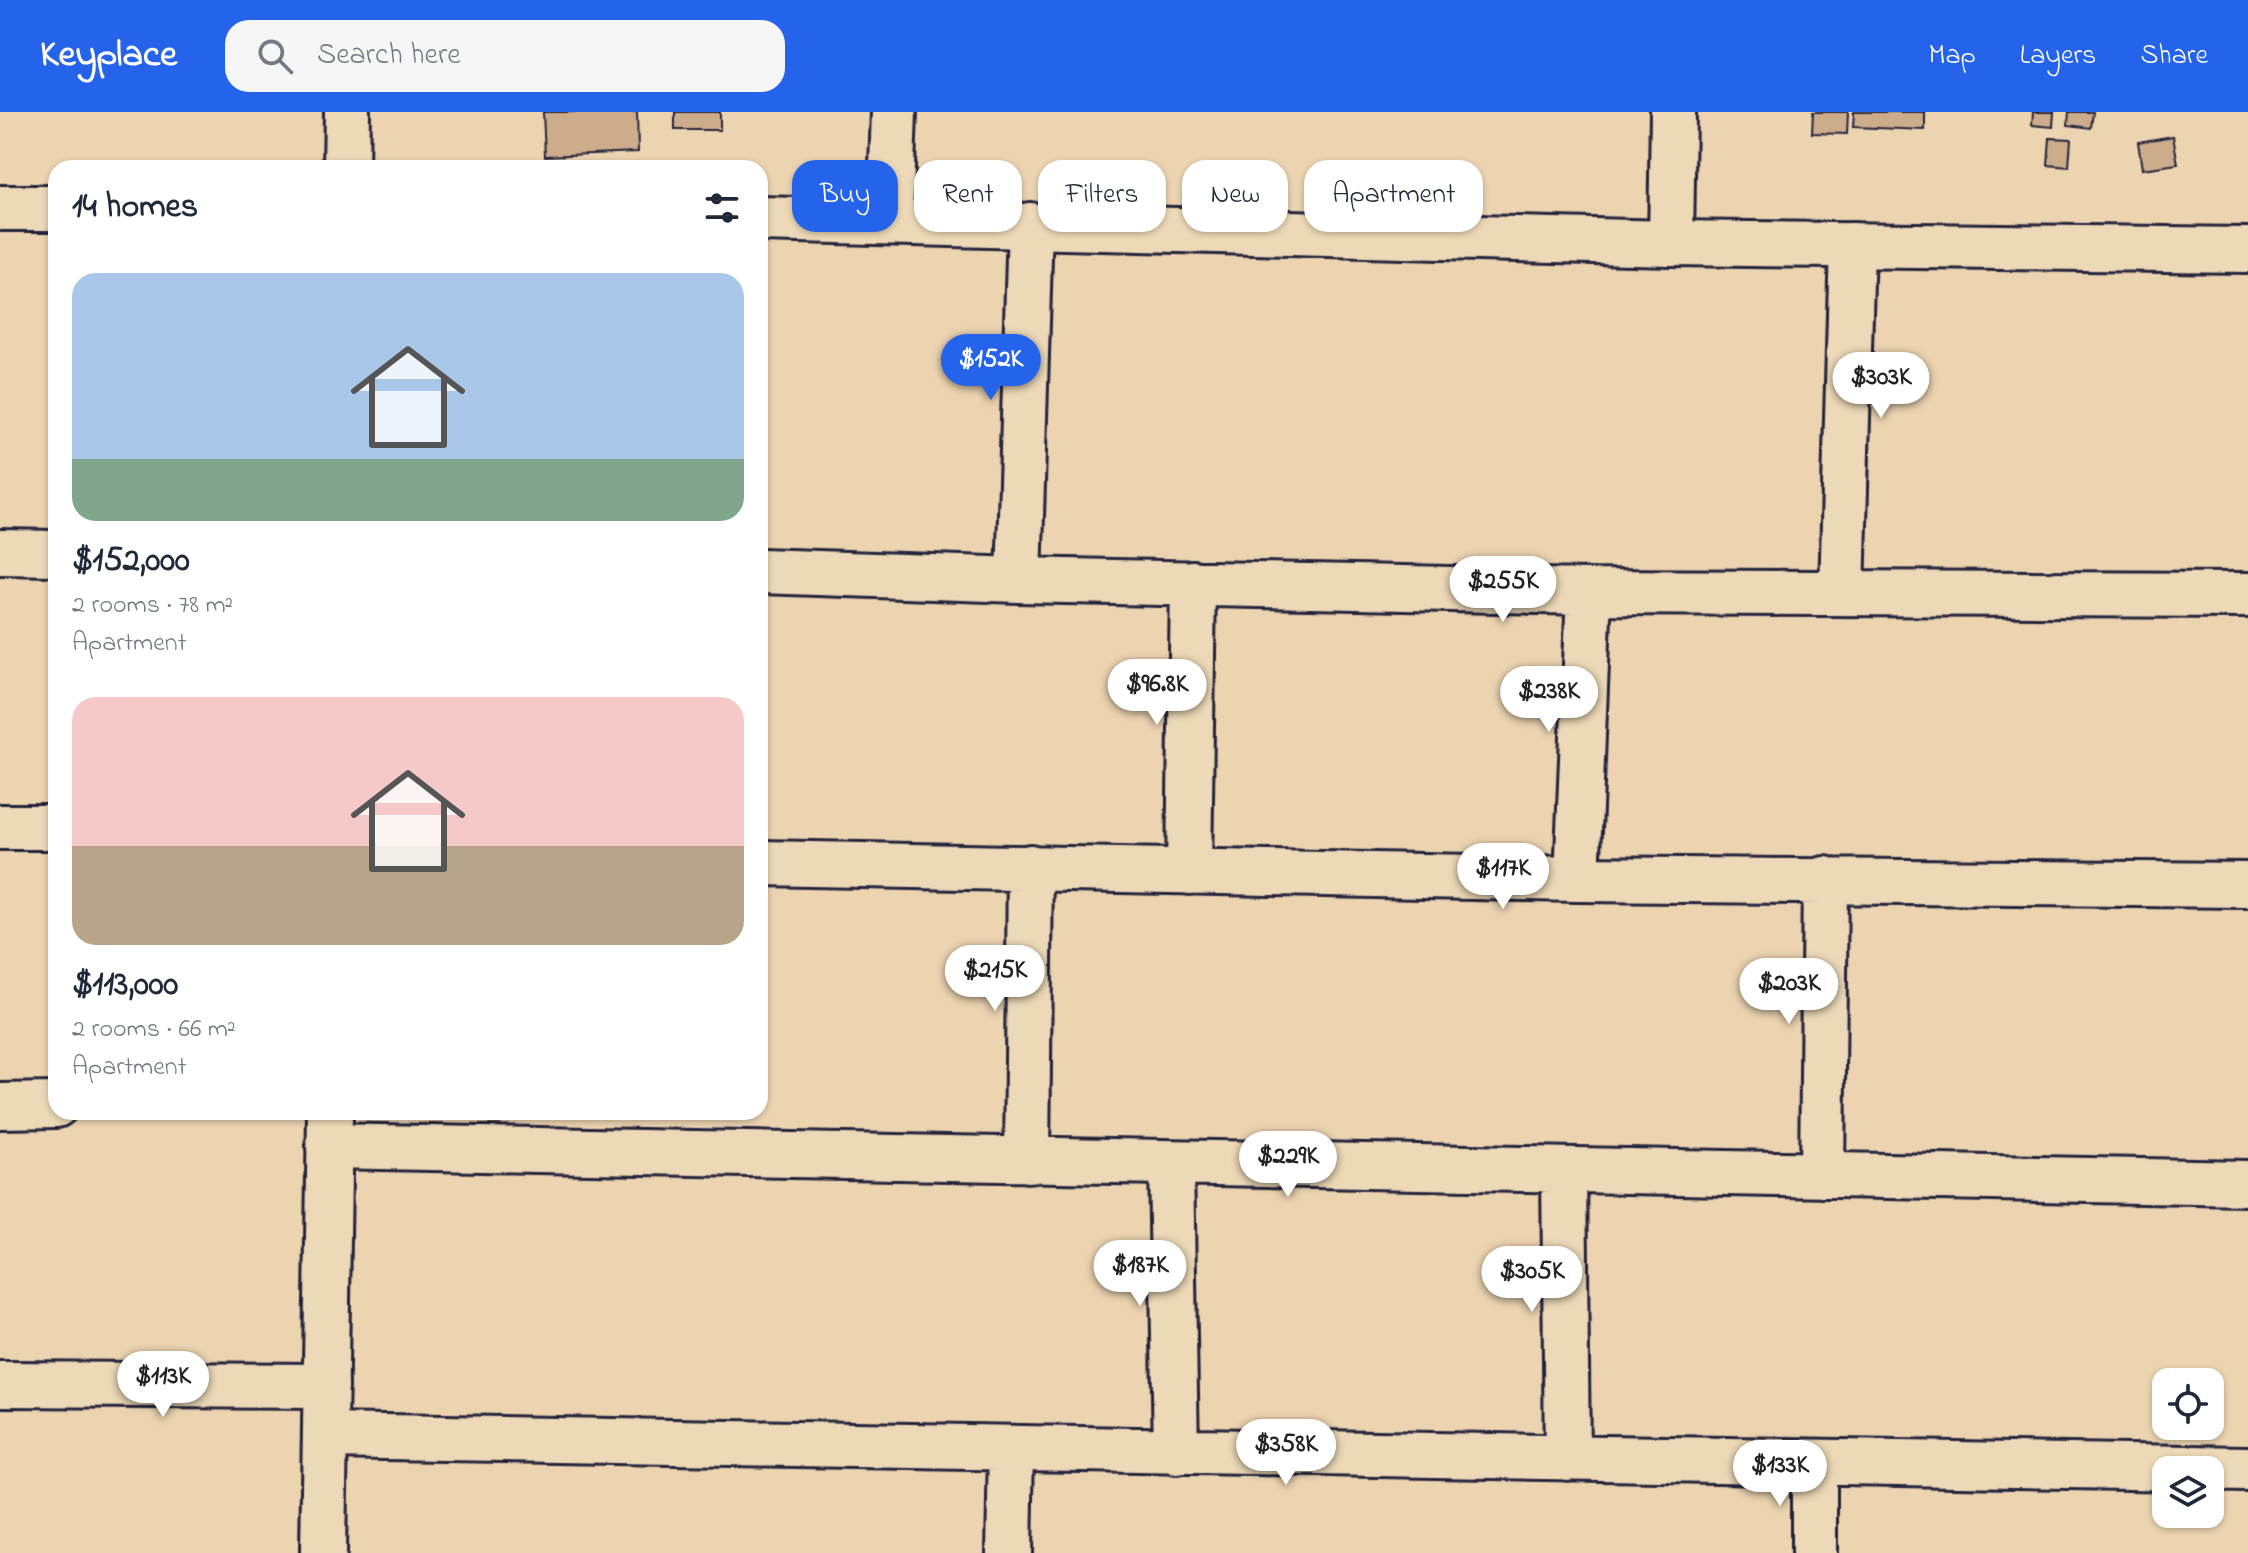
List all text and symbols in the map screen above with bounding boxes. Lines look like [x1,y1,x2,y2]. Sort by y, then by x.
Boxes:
search box [225,20,785,92]
text: Keyplace [40,28,177,84]
icon: search [253,34,297,78]
text: Search here [317,34,461,78]
text: Map [1928,36,1976,77]
text: Layers [2020,36,2096,77]
text: Share [2140,36,2208,77]
chip: Buy [792,160,898,232]
chip: Rent [914,160,1022,232]
chip: Filters [1038,160,1166,232]
chip: New [1182,160,1288,232]
chip: Apartment [1304,160,1483,232]
text: 14 homes [72,183,198,233]
icon: filters [700,186,744,230]
icon: home [336,325,480,469]
pin: $152K [935,334,1047,402]
text: $152K [959,341,1023,379]
pin: $303K [1825,352,1937,420]
text: $303K [1850,359,1912,397]
text: $152,000 [72,537,190,587]
pin: $255K [1447,556,1559,624]
text: $255K [1467,563,1539,601]
text: 2 rooms · 78 m² [72,587,233,625]
text: Apartment [72,625,186,663]
pin: $96.8K [1092,659,1222,727]
text: $96.8K [1126,666,1188,704]
pin: $238K [1493,666,1605,734]
text: $238K [1518,673,1580,711]
icon: home [336,749,480,893]
pin: $117K [1447,843,1559,911]
text: $117K [1475,850,1531,888]
pin: $215K [939,945,1051,1013]
text: $215K [963,952,1027,990]
pin: $203K [1733,958,1845,1026]
text: $113,000 [72,961,178,1011]
text: $203K [1757,965,1821,1003]
text: 2 rooms · 66 m² [72,1011,236,1049]
text: Apartment [72,1049,186,1087]
pin: $229K [1232,1131,1344,1199]
text: $229K [1257,1138,1319,1176]
pin: $187K [1084,1240,1196,1308]
pin: $305K [1476,1246,1588,1314]
text: $187K [1111,1247,1169,1285]
text: $305K [1499,1253,1565,1291]
pin: $113K [107,1351,219,1419]
text: $113K [135,1358,191,1396]
map controls [2152,1368,2224,1528]
button: locate [2152,1368,2224,1440]
pin: $358K [1230,1419,1342,1487]
text: $358K [1254,1426,1318,1464]
pin: $133K [1724,1440,1836,1508]
text: $133K [1751,1447,1809,1485]
button: layers [2152,1456,2224,1528]

